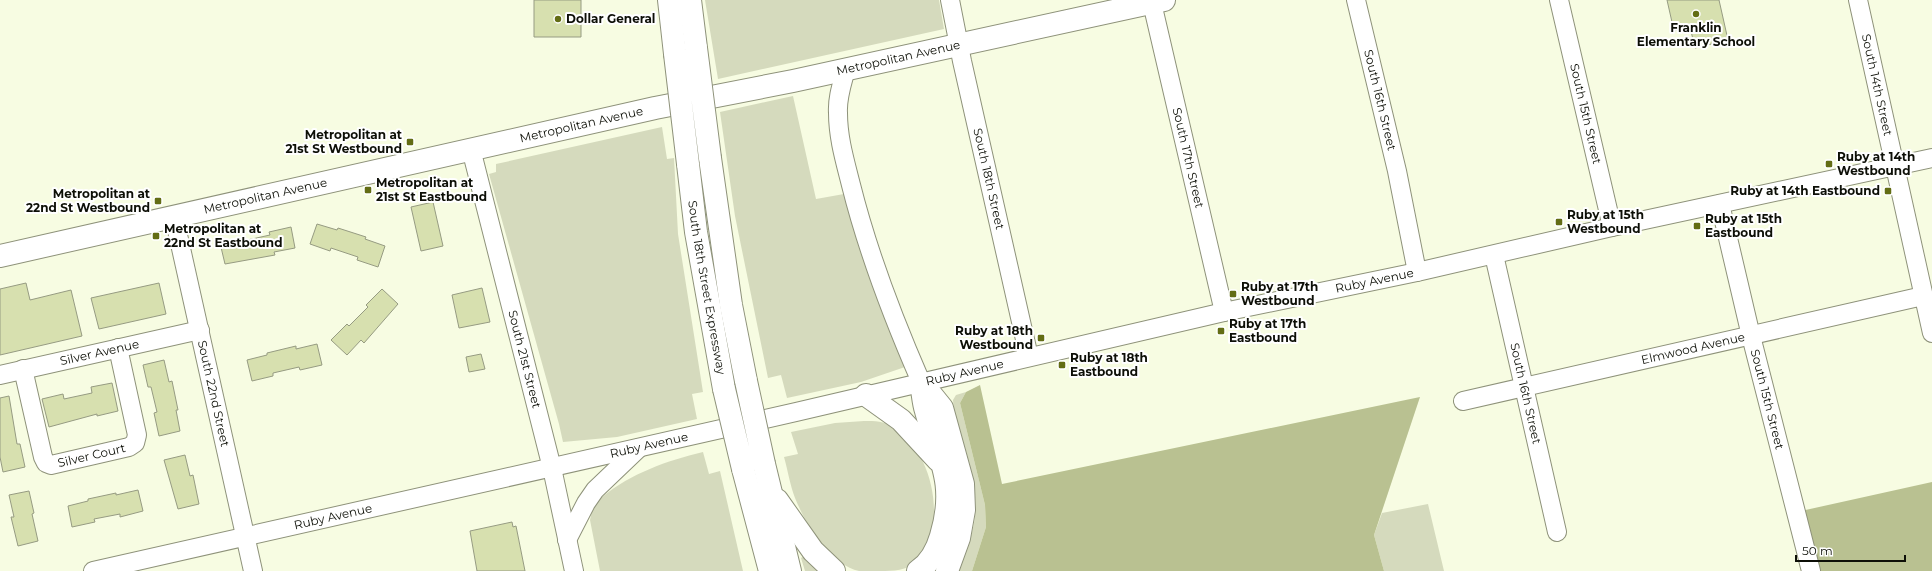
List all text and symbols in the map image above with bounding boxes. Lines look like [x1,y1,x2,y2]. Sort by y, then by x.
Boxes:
marker: Franklin Elementary School [1691,9,1701,19]
place label: Dollar General [566,11,655,26]
marker: Dollar General [553,14,563,24]
place label: Franklin Elementary School [1637,20,1755,49]
street label: South 14th Street [1859,32,1896,137]
street label: Metropolitan Avenue [835,37,962,78]
street label: South 16th Street [1361,48,1400,152]
street label: South 15th Street [1567,62,1605,166]
street label: Metropolitan Avenue [518,103,644,145]
street label: South 17th Street [1170,106,1208,210]
place label: Metropolitan at 21st St Westbound [285,127,403,156]
street label: South 18th Street [970,127,1008,231]
marker: Metropolitan at 21st St Westbound [405,137,415,147]
place label: Ruby at 14th Westbound [1837,149,1915,178]
marker: Ruby at 14th Westbound [1824,159,1834,169]
street label: Metropolitan Avenue [202,174,328,217]
place label: Metropolitan at 21st St Eastbound [376,175,487,204]
place label: Ruby at 14th Eastbound [1730,183,1880,198]
marker: Metropolitan at 21st St Eastbound [363,185,373,195]
place label: Metropolitan at 22nd St Westbound [26,186,151,215]
marker: Ruby at 14th Eastbound [1883,186,1893,196]
marker: Metropolitan at 22nd St Westbound [153,196,163,206]
street label: South 18th Street Expressway [685,200,729,376]
place label: Ruby at 15th Westbound [1567,207,1644,236]
place label: Ruby at 15th Eastbound [1705,211,1782,240]
marker: Ruby at 15th Westbound [1554,217,1564,227]
place label: Metropolitan at 22nd St Eastbound [164,221,283,250]
marker: Ruby at 15th Eastbound [1692,221,1702,231]
marker: Metropolitan at 22nd St Eastbound [151,231,161,241]
street label: Ruby Avenue [1334,265,1415,296]
place label: Ruby at 17th Westbound [1241,279,1318,308]
marker: Ruby at 17th Westbound [1228,289,1238,299]
street label: South 21st Street [505,309,545,410]
place label: Ruby at 17th Eastbound [1229,316,1306,345]
place label: Ruby at 18th Westbound [955,323,1033,352]
marker: Ruby at 17th Eastbound [1216,326,1226,336]
street label: Elmwood Avenue [1640,329,1746,367]
marker: Ruby at 18th Westbound [1036,333,1046,343]
street label: Silver Avenue [58,336,140,368]
street label: South 22nd Street [195,339,233,448]
street label: South 16th Street [1507,341,1545,445]
street label: South 15th Street [1748,348,1788,451]
place label: Ruby at 18th Eastbound [1070,350,1148,379]
street label: Ruby Avenue [924,356,1005,388]
marker: Ruby at 18th Eastbound [1057,360,1067,370]
street label: Ruby Avenue [608,429,689,461]
street label: Silver Court [56,440,127,470]
street label: Ruby Avenue [292,500,373,532]
scale bar [1796,537,1905,563]
text: 50 m [1802,543,1833,558]

